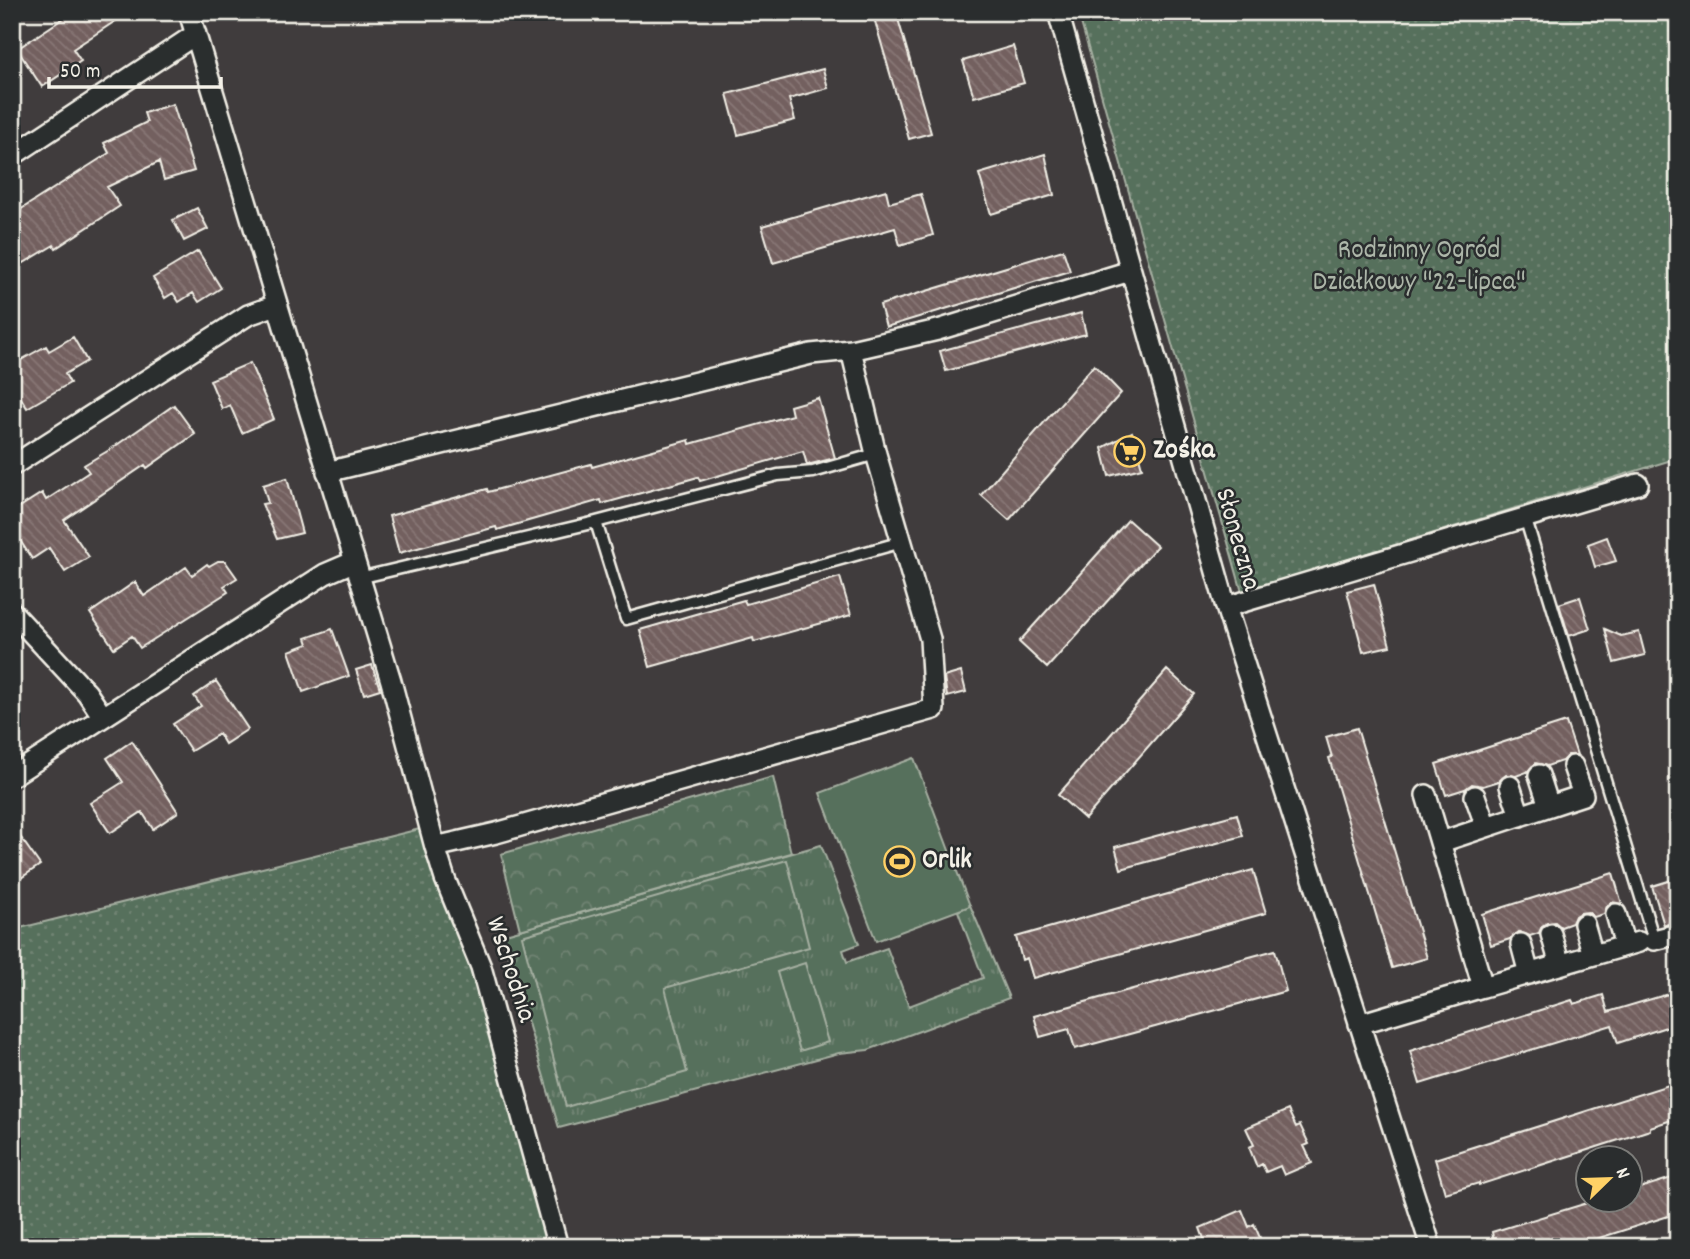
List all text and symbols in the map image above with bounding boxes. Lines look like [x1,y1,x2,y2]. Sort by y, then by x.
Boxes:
scale bar [49,46,220,90]
text: 50 m [60,58,100,88]
park label: Rodzinny Ogród Działkowy "22-lipca" [1312,232,1526,304]
place label: Zośka [1153,432,1215,472]
supermarket icon: Zośka [1113,435,1147,469]
street label: Słoneczna [1202,484,1270,597]
place label: Orlik [922,842,972,882]
sports icon: Orlik [882,845,916,879]
street label: Wschodnia [473,912,545,1029]
north arrow [1574,1144,1644,1214]
text: N [1607,1164,1636,1183]

